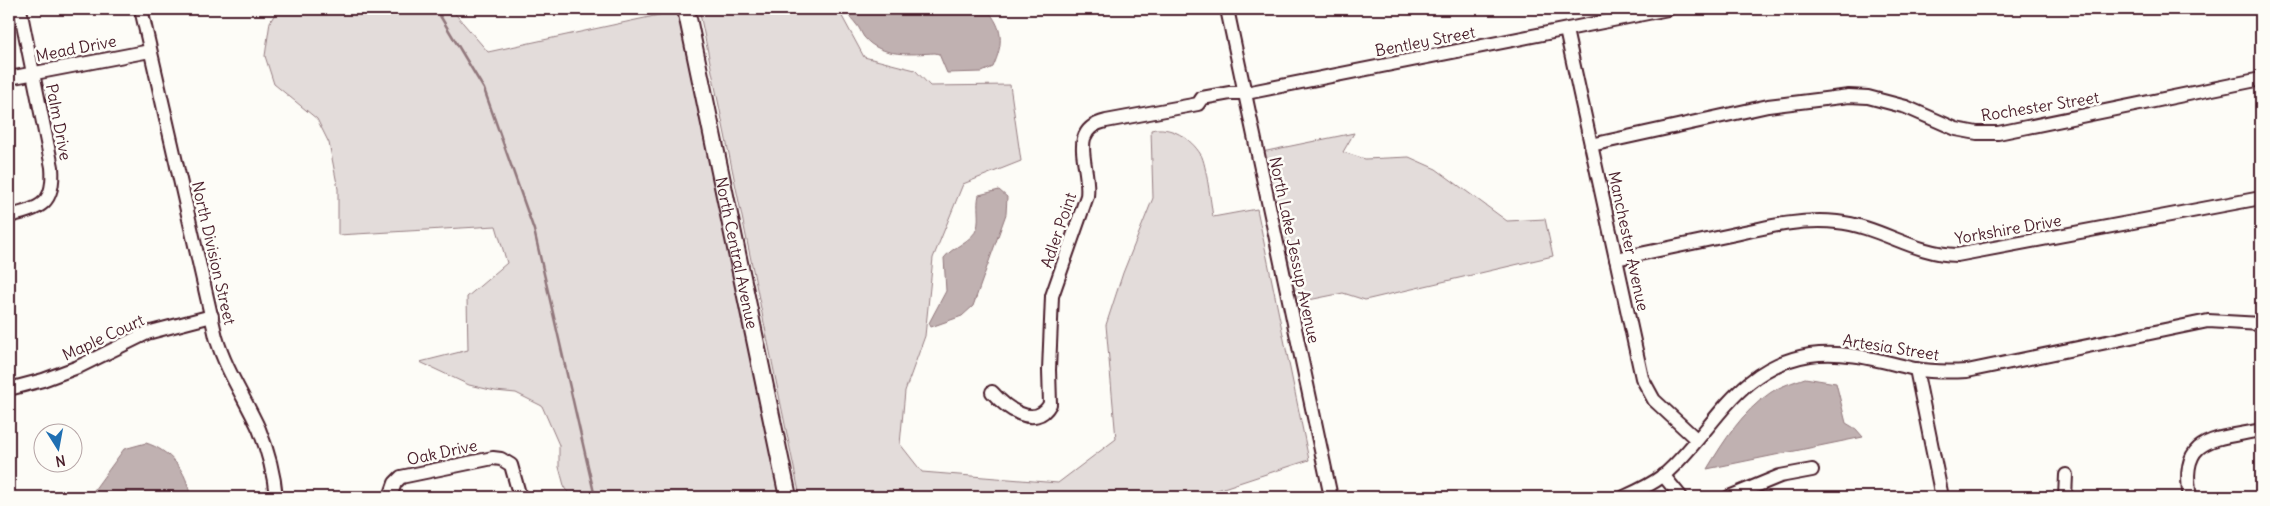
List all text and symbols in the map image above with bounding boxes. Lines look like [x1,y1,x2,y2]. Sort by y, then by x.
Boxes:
street label: Bentley Street [1373,21,1477,60]
street label: Mead Drive [34,30,118,66]
street label: Palm Drive [42,82,76,162]
street label: Rochester Street [1980,87,2101,125]
street label: North Lake Jessup Avenue [1265,155,1325,345]
street label: Manchester Avenue [1604,169,1654,313]
street label: North Central Avenue [711,175,763,331]
street label: North Division Street [188,179,240,327]
street label: Adler Point [1036,189,1080,270]
street label: Yorkshire Drive [1953,210,2063,248]
street label: Maple Court [59,309,148,365]
street label: Artesia Street [1841,330,1941,365]
north arrow [32,424,82,474]
street label: Oak Drive [405,435,479,469]
text: N [54,451,67,471]

